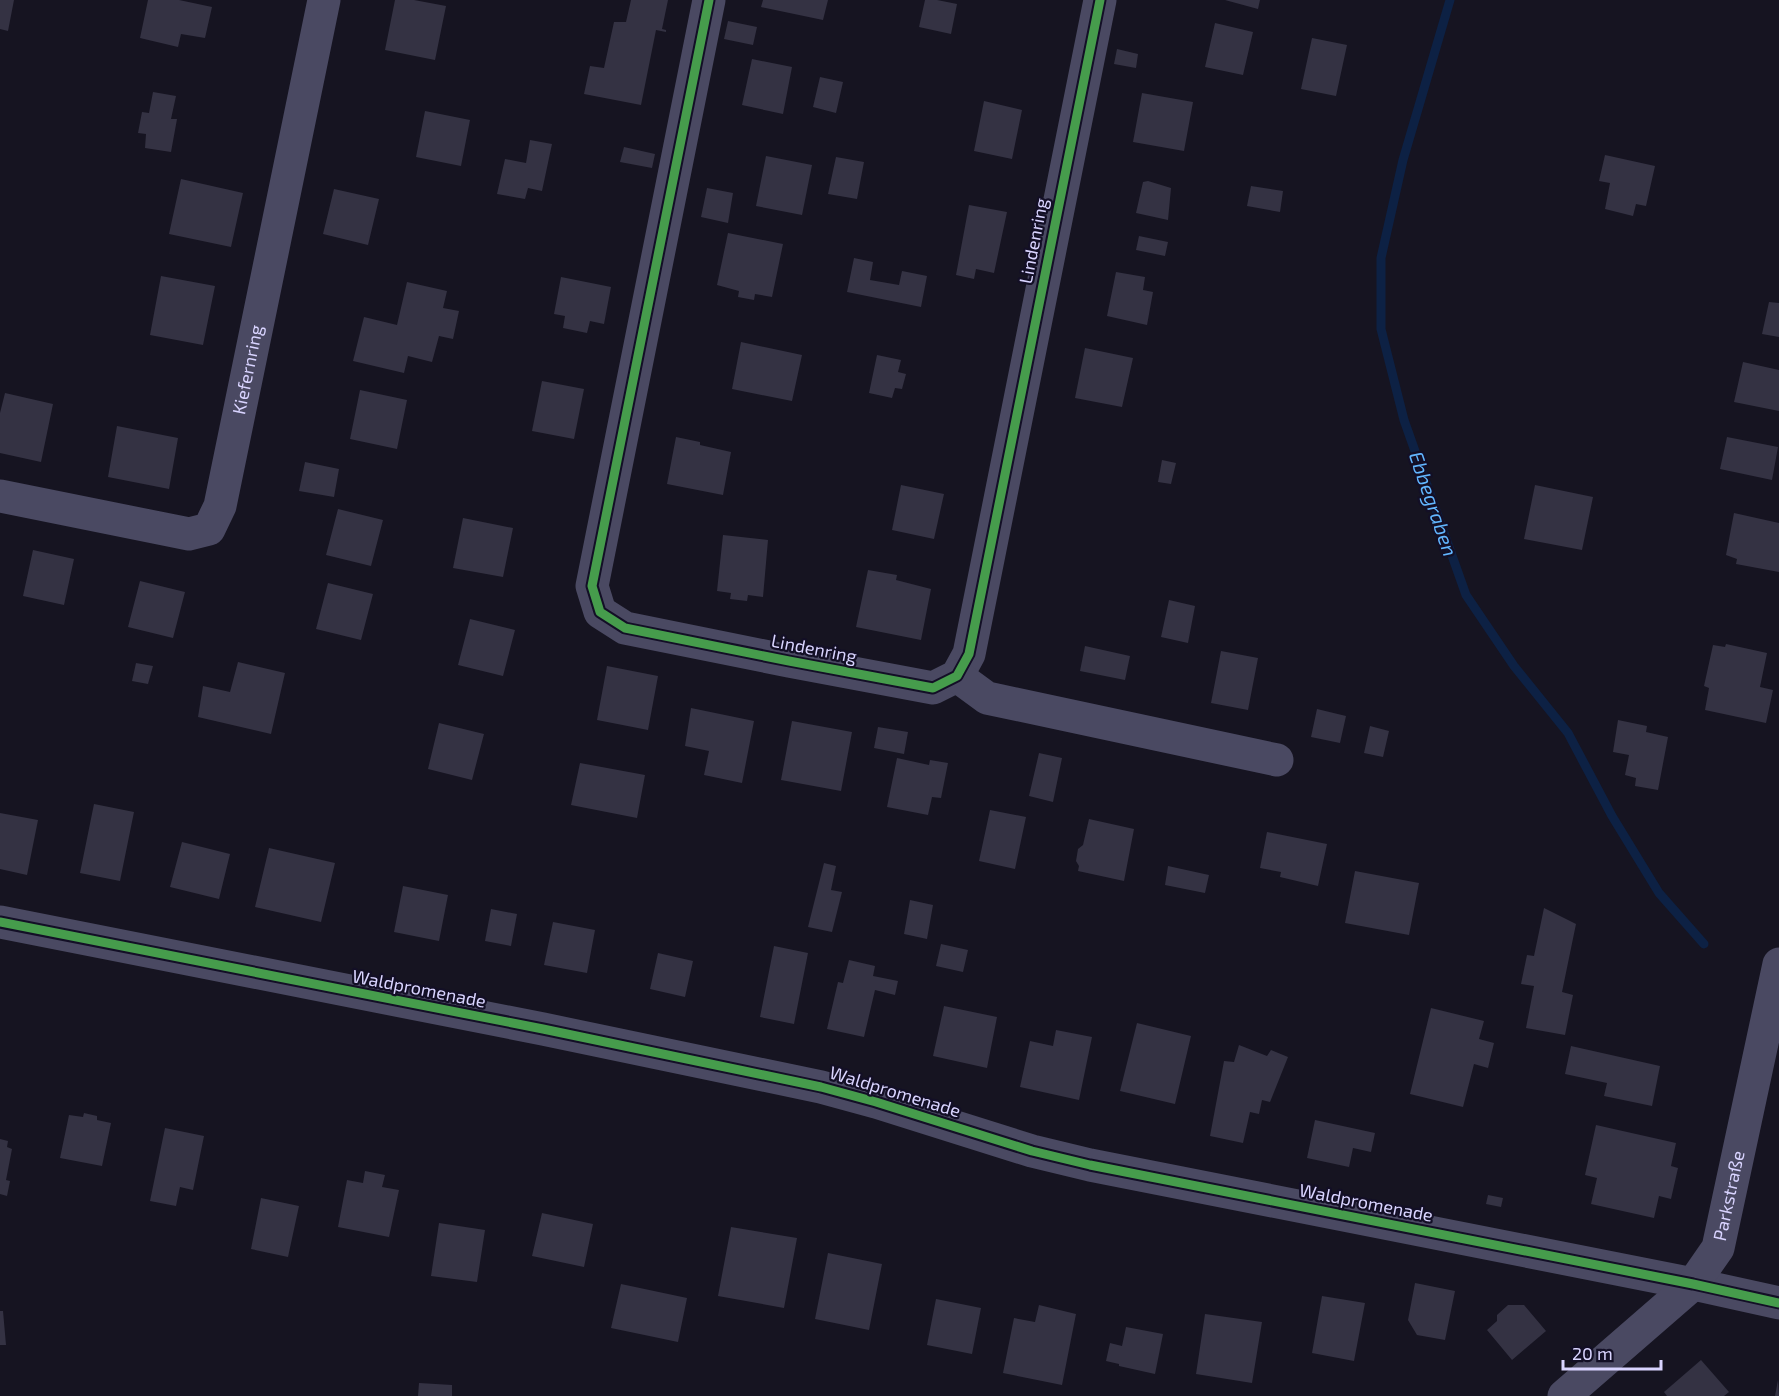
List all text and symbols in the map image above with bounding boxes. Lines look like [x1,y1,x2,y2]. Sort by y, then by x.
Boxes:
street label: Lindenring [1014,196,1052,286]
street label: Kiefernring [227,323,267,416]
water label: Ebbegraben [1405,448,1463,559]
street label: Lindenring [769,629,859,667]
street label: Waldpromenade [350,964,488,1012]
street label: Waldpromenade [827,1061,963,1121]
street label: Parkstraße [1708,1148,1749,1243]
street label: Waldpromenade [1297,1178,1435,1226]
scale bar [1563,1333,1660,1371]
text: 20 m [1572,1342,1613,1364]

